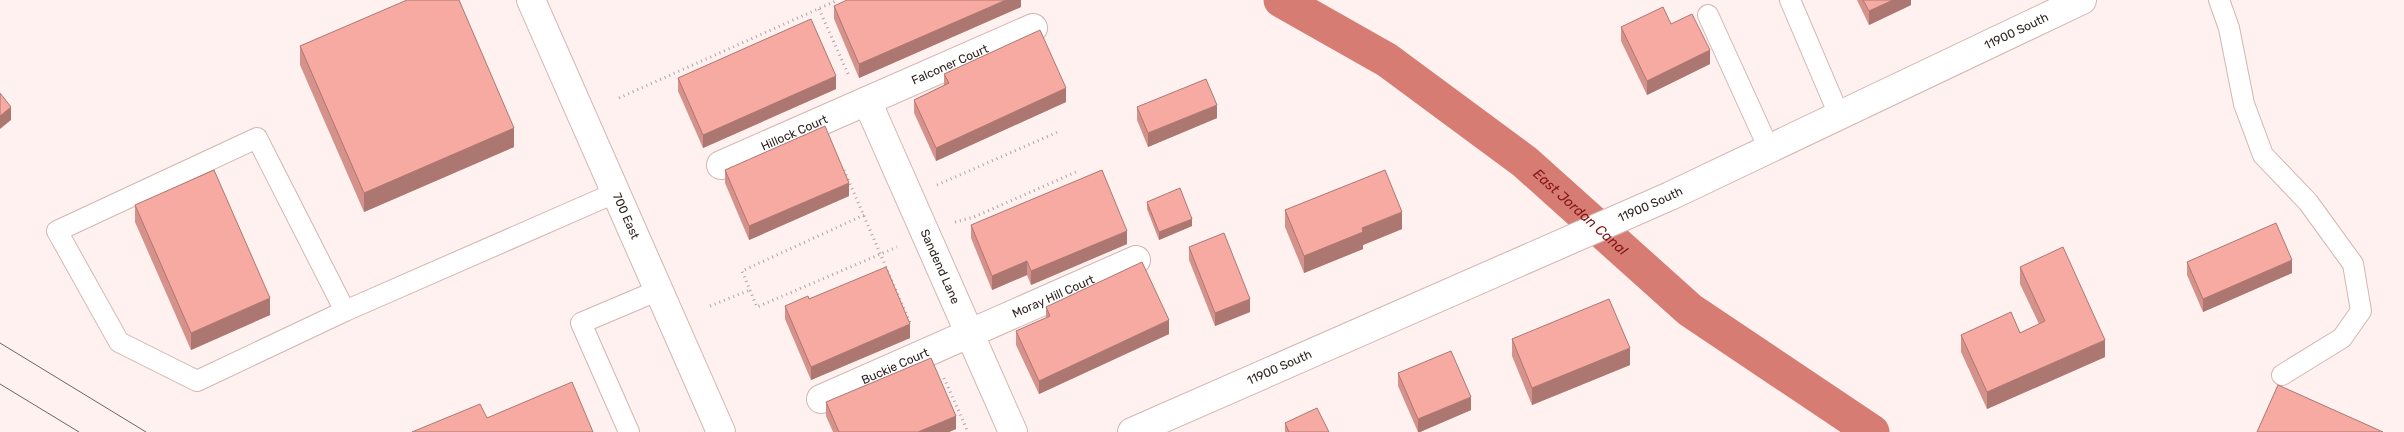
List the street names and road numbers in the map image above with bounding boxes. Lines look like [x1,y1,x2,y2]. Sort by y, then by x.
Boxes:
street label: 11900 South [1982,10,2051,52]
street label: Falconer Court [909,41,991,87]
street label: Hillock Court [759,112,830,154]
street label: 11900 South [1616,184,1685,225]
street label: 700 East [610,191,642,242]
street label: Sandend Lane [917,227,963,306]
street label: Moray Hill Court [1010,272,1097,321]
street label: Buckie Court [859,345,931,387]
street label: 11900 South [1245,347,1314,388]

